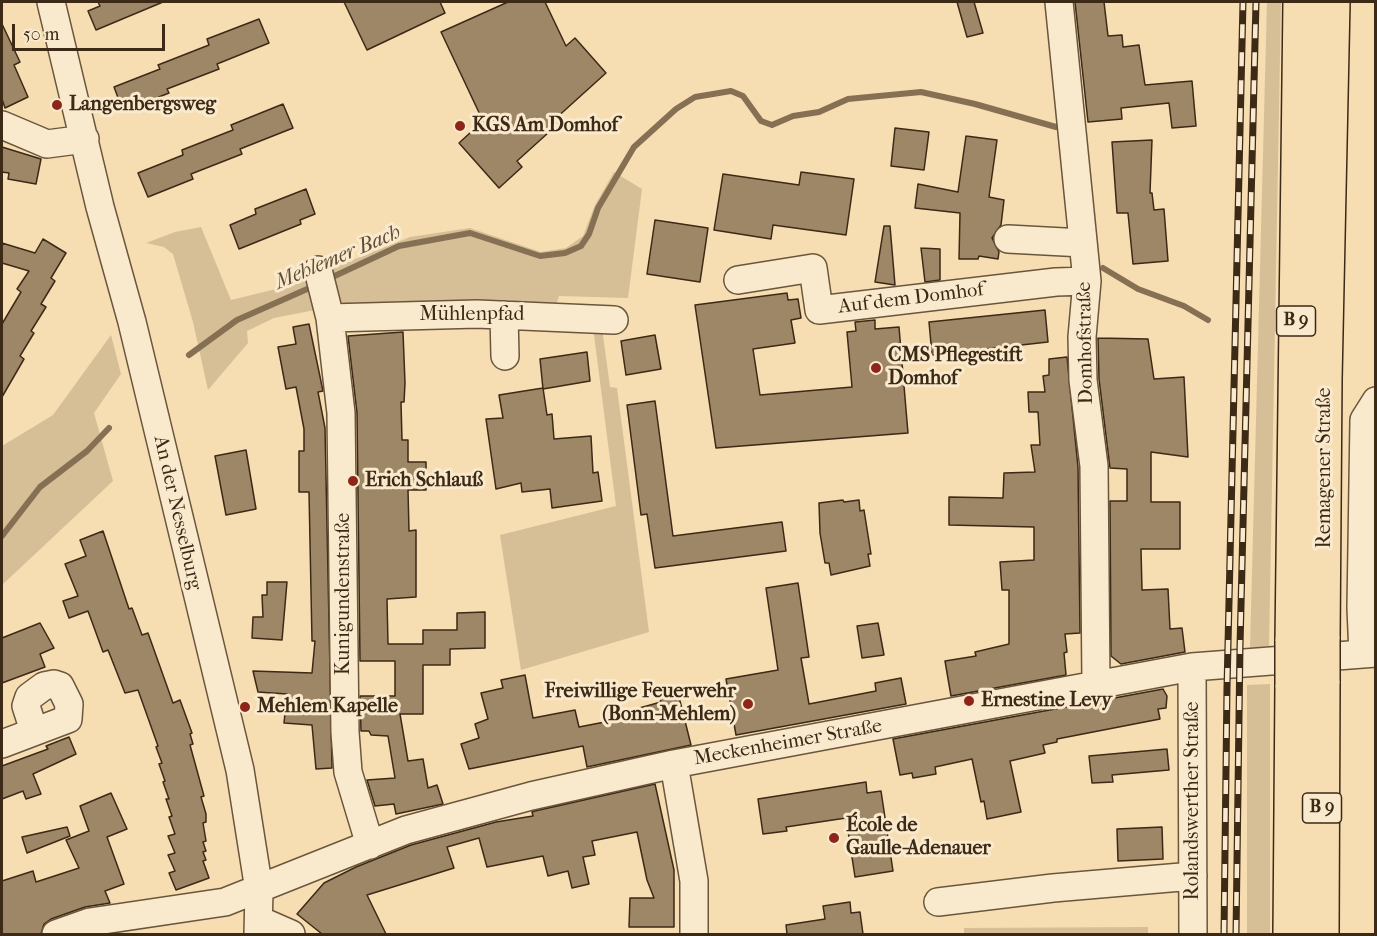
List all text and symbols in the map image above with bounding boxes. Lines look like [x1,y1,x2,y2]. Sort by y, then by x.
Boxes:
scale bar [15,12,168,50]
text: 50 m [23,24,59,45]
place label: Langenbergsweg [69,93,216,117]
marker: Langenbergsweg [50,98,64,112]
place label: KGS Am Domhof [472,114,618,138]
marker: KGS Am Domhof [453,119,467,133]
water label: Mehlemer Bach [271,220,405,296]
street label: Auf dem Domhof [837,278,985,320]
street label: Domhofstraße [1073,281,1099,405]
street label: Mühlenpfad [420,303,524,327]
road number: B 9 [1276,306,1316,336]
place label: CMS Pflegestift Domhof [888,344,1023,391]
marker: CMS Pflegestift Domhof [869,361,883,375]
street label: Remagener Straße [1313,388,1337,548]
street label: An der Nesselburg [148,433,206,593]
place label: Erich Schlauß [365,469,483,493]
marker: Erich Schlauß [346,474,360,488]
street label: Kunigundenstraße [332,513,356,675]
place label: Freiwillige Feuerwehr (Bonn-Mehlem) [545,680,736,727]
place label: Ernestine Levy [981,689,1112,713]
marker: Ernestine Levy [962,694,976,708]
place label: Mehlem Kapelle [257,695,398,719]
marker: Freiwillige Feuerwehr (Bonn-Mehlem) [741,697,755,711]
marker: Mehlem Kapelle [238,700,252,714]
street label: Rolandswerther Straße [1181,702,1205,900]
street label: Meckenheimer Straße [692,715,884,771]
road number: B 9 [1302,793,1342,823]
place label: École de Gaulle-Adenauer [846,814,991,861]
marker: École de Gaulle-Adenauer [827,831,841,845]

